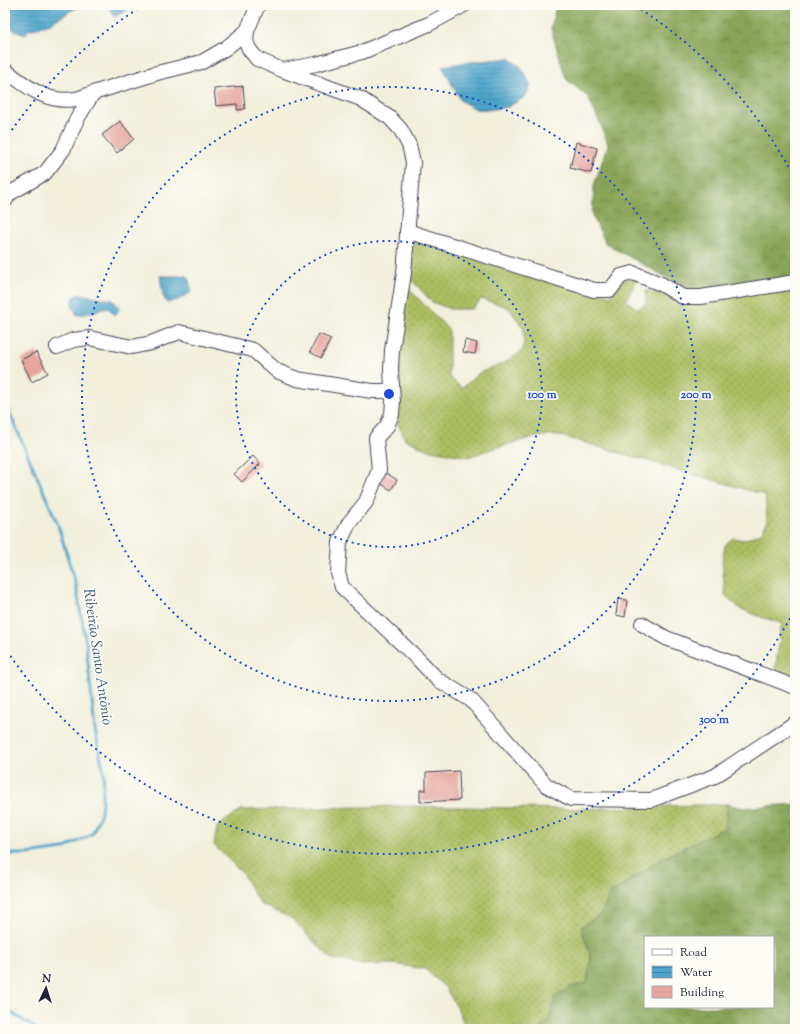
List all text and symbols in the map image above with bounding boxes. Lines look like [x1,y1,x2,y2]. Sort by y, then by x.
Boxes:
text: 100 m [526,386,557,404]
text: 200 m [681,386,711,404]
centre of rings [382,387,396,401]
water label: Ribeirão Santo Antônio [77,587,117,727]
text: 300 m [699,711,729,729]
legend [644,936,774,1008]
text: Road [680,944,707,962]
text: Water [680,964,713,982]
north arrow [26,968,66,1008]
text: N [41,971,52,987]
text: Building [680,984,724,1002]

